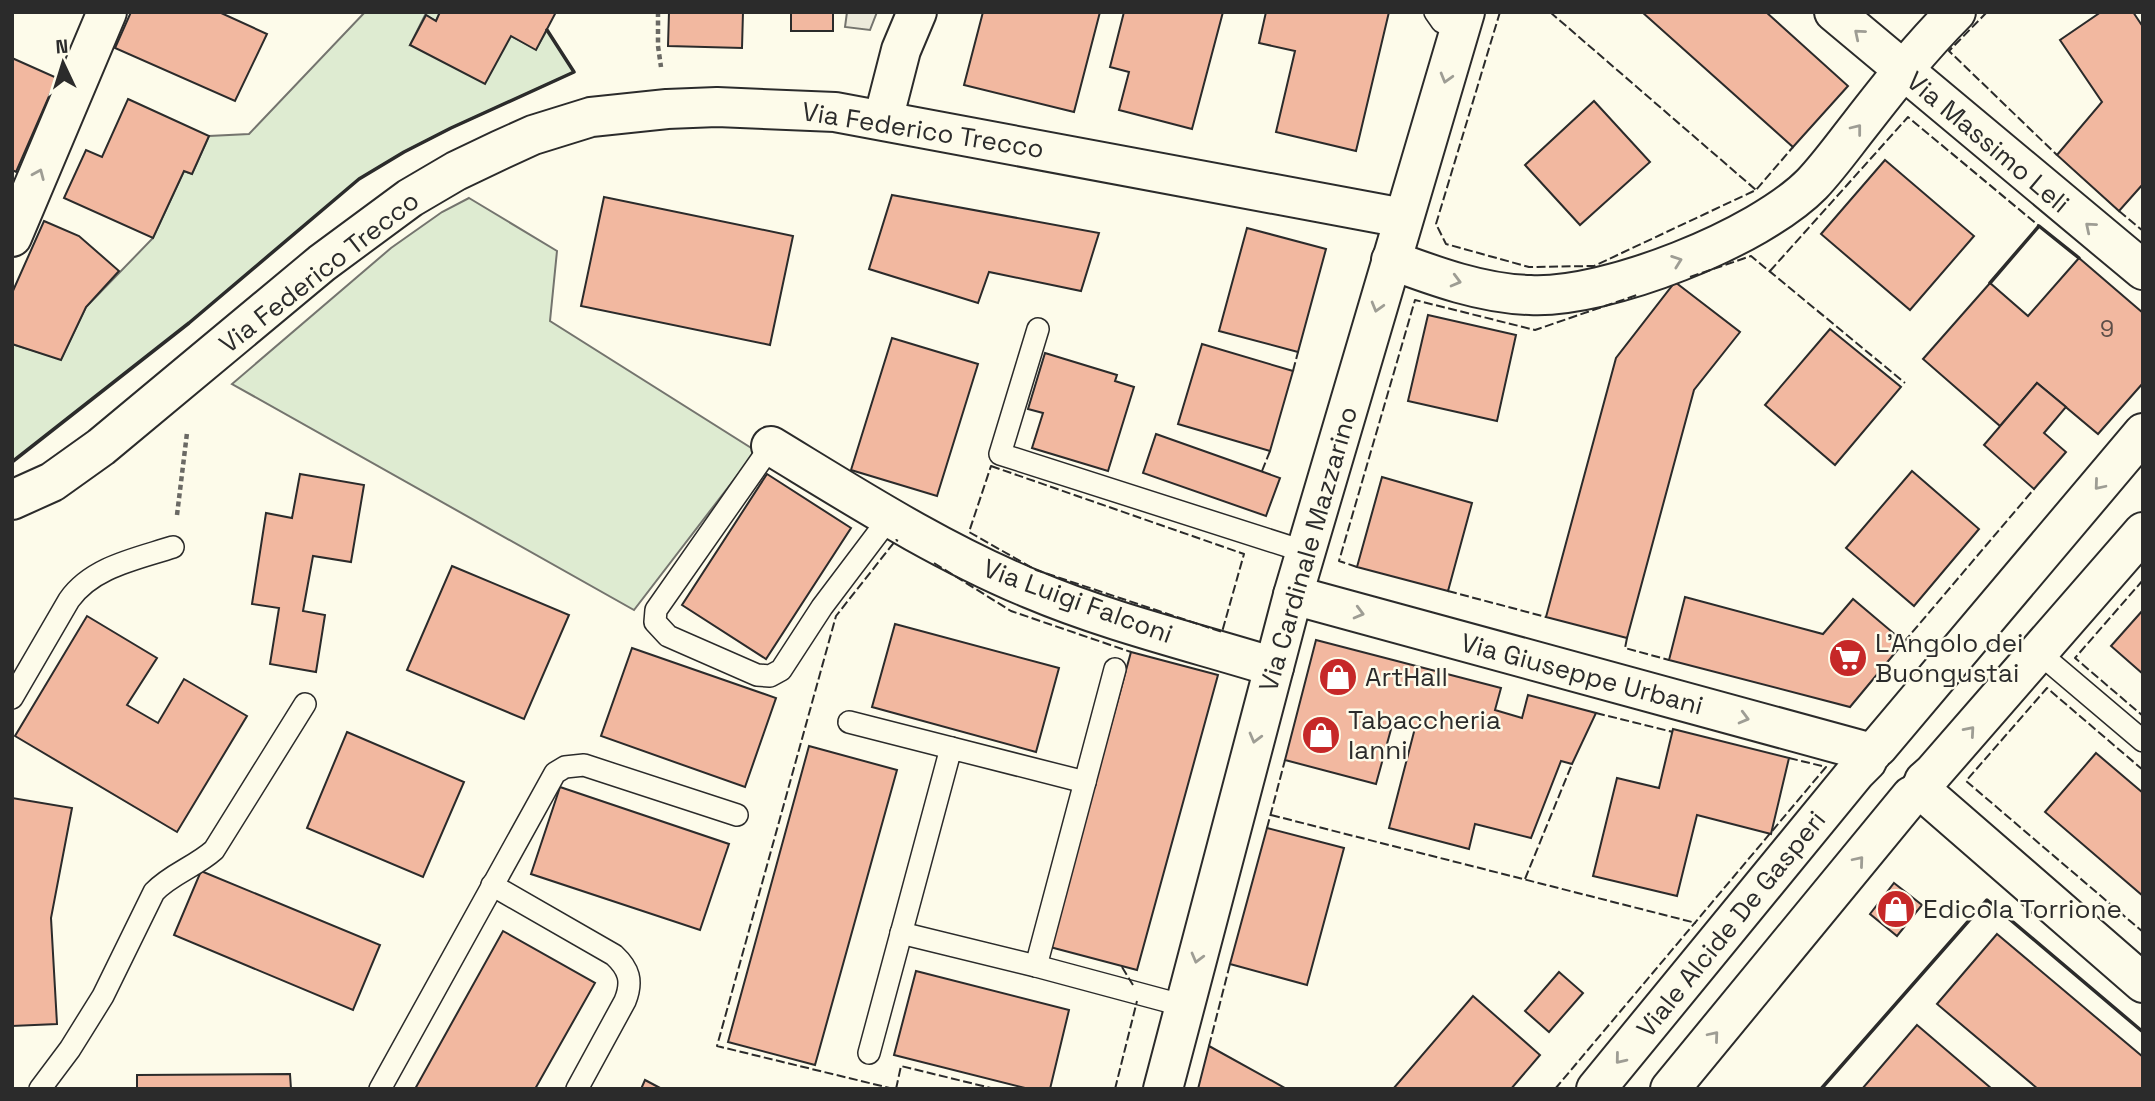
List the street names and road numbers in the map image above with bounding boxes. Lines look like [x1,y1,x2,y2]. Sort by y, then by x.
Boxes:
street label: Via Massimo Leli [1899,64,2077,220]
street label: Via Federico Trecco [800,94,1046,166]
street label: Via Federico Trecco [212,183,426,361]
street label: Via Cardinale Mazzarino [1251,402,1365,696]
street label: Via Luigi Falconi [979,551,1177,651]
street label: Via Giuseppe Urbani [1457,625,1707,723]
street label: Viale Alcide De Gasperi [1629,804,1833,1044]

